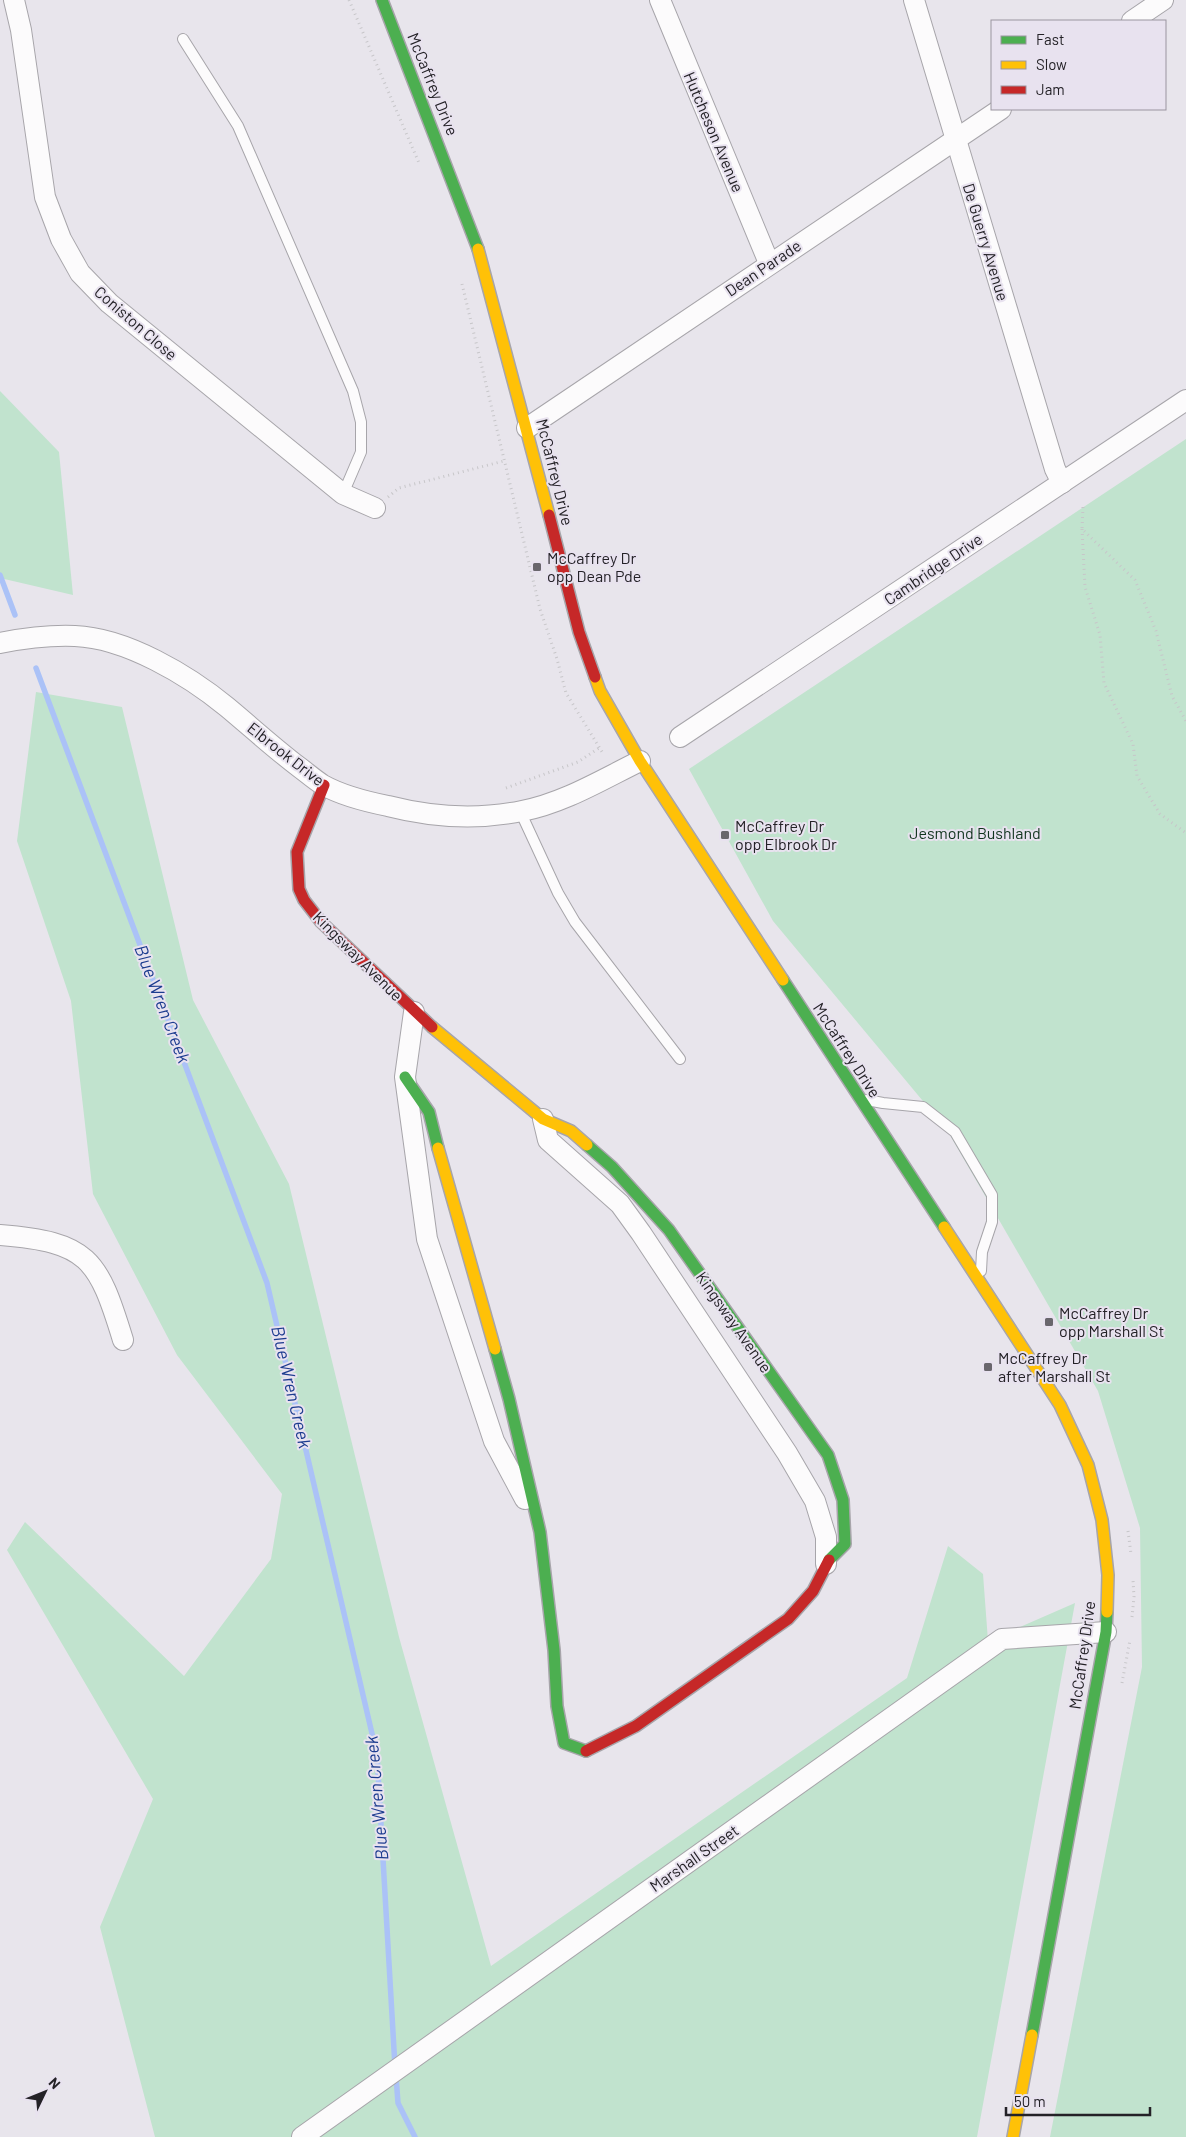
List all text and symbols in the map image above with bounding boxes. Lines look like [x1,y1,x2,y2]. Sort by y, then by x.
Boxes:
legend [991,20,1166,110]
street label: McCaffrey Drive [404,30,463,138]
text: Fast [1036,30,1064,48]
text: Slow [1036,55,1067,73]
street label: Hutcheson Avenue [681,69,748,195]
text: Jam [1036,80,1065,98]
street label: De Guerry Avenue [960,181,1013,303]
street label: Dean Parade [721,235,804,300]
street label: Coniston Close [91,282,182,364]
street label: McCaffrey Drive [533,417,578,527]
street label: Cambridge Drive [880,529,985,608]
place label: McCaffrey Dr opp Dean Pde [547,548,641,585]
marker: McCaffrey Dr opp Dean Pde [531,561,543,573]
street label: Elbrook Drive [244,718,328,789]
place label: McCaffrey Dr opp Elbrook Dr [735,816,837,853]
park label: Jesmond Bushland [909,823,1041,842]
marker: McCaffrey Dr opp Elbrook Dr [719,829,731,841]
street label: Kingsway Avenue [310,907,407,1004]
water label: Blue Wren Creek [130,941,196,1066]
street label: McCaffrey Drive [810,999,885,1101]
street label: Kingsway Avenue [692,1268,776,1376]
place label: McCaffrey Dr opp Marshall St [1059,1303,1164,1340]
marker: McCaffrey Dr opp Marshall St [1043,1316,1055,1328]
water label: Blue Wren Creek [267,1323,317,1450]
place label: McCaffrey Dr after Marshall St [998,1348,1111,1385]
marker: McCaffrey Dr after Marshall St [982,1361,994,1373]
street label: McCaffrey Drive [1065,1600,1099,1710]
water label: Blue Wren Creek [360,1735,392,1861]
street label: Marshall Street [646,1820,742,1895]
north arrow [20,2067,70,2117]
text: N [45,2074,64,2092]
scale bar [1006,2084,1150,2116]
text: 50 m [1014,2092,1046,2110]

